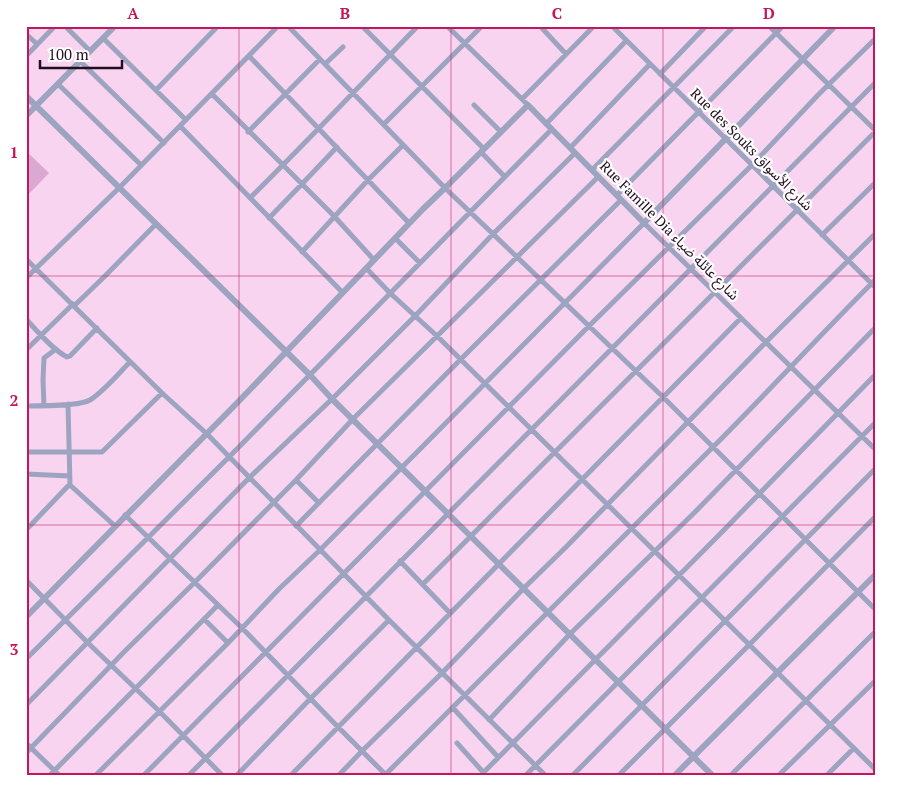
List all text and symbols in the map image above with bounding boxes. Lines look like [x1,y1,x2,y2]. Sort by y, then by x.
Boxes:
text: A [127,2,139,24]
text: B [340,2,350,24]
text: C [552,2,562,24]
text: D [763,2,775,24]
scale bar [40,38,122,70]
text: 100 m [48,44,89,64]
street label: Rue des Souks شارع الأسواق [685,84,817,216]
text: 1 [9,141,19,163]
street label: Rue Famille Dia شارع عائلة ضياء [595,156,744,305]
text: 2 [9,389,19,411]
text: 3 [9,638,19,660]

